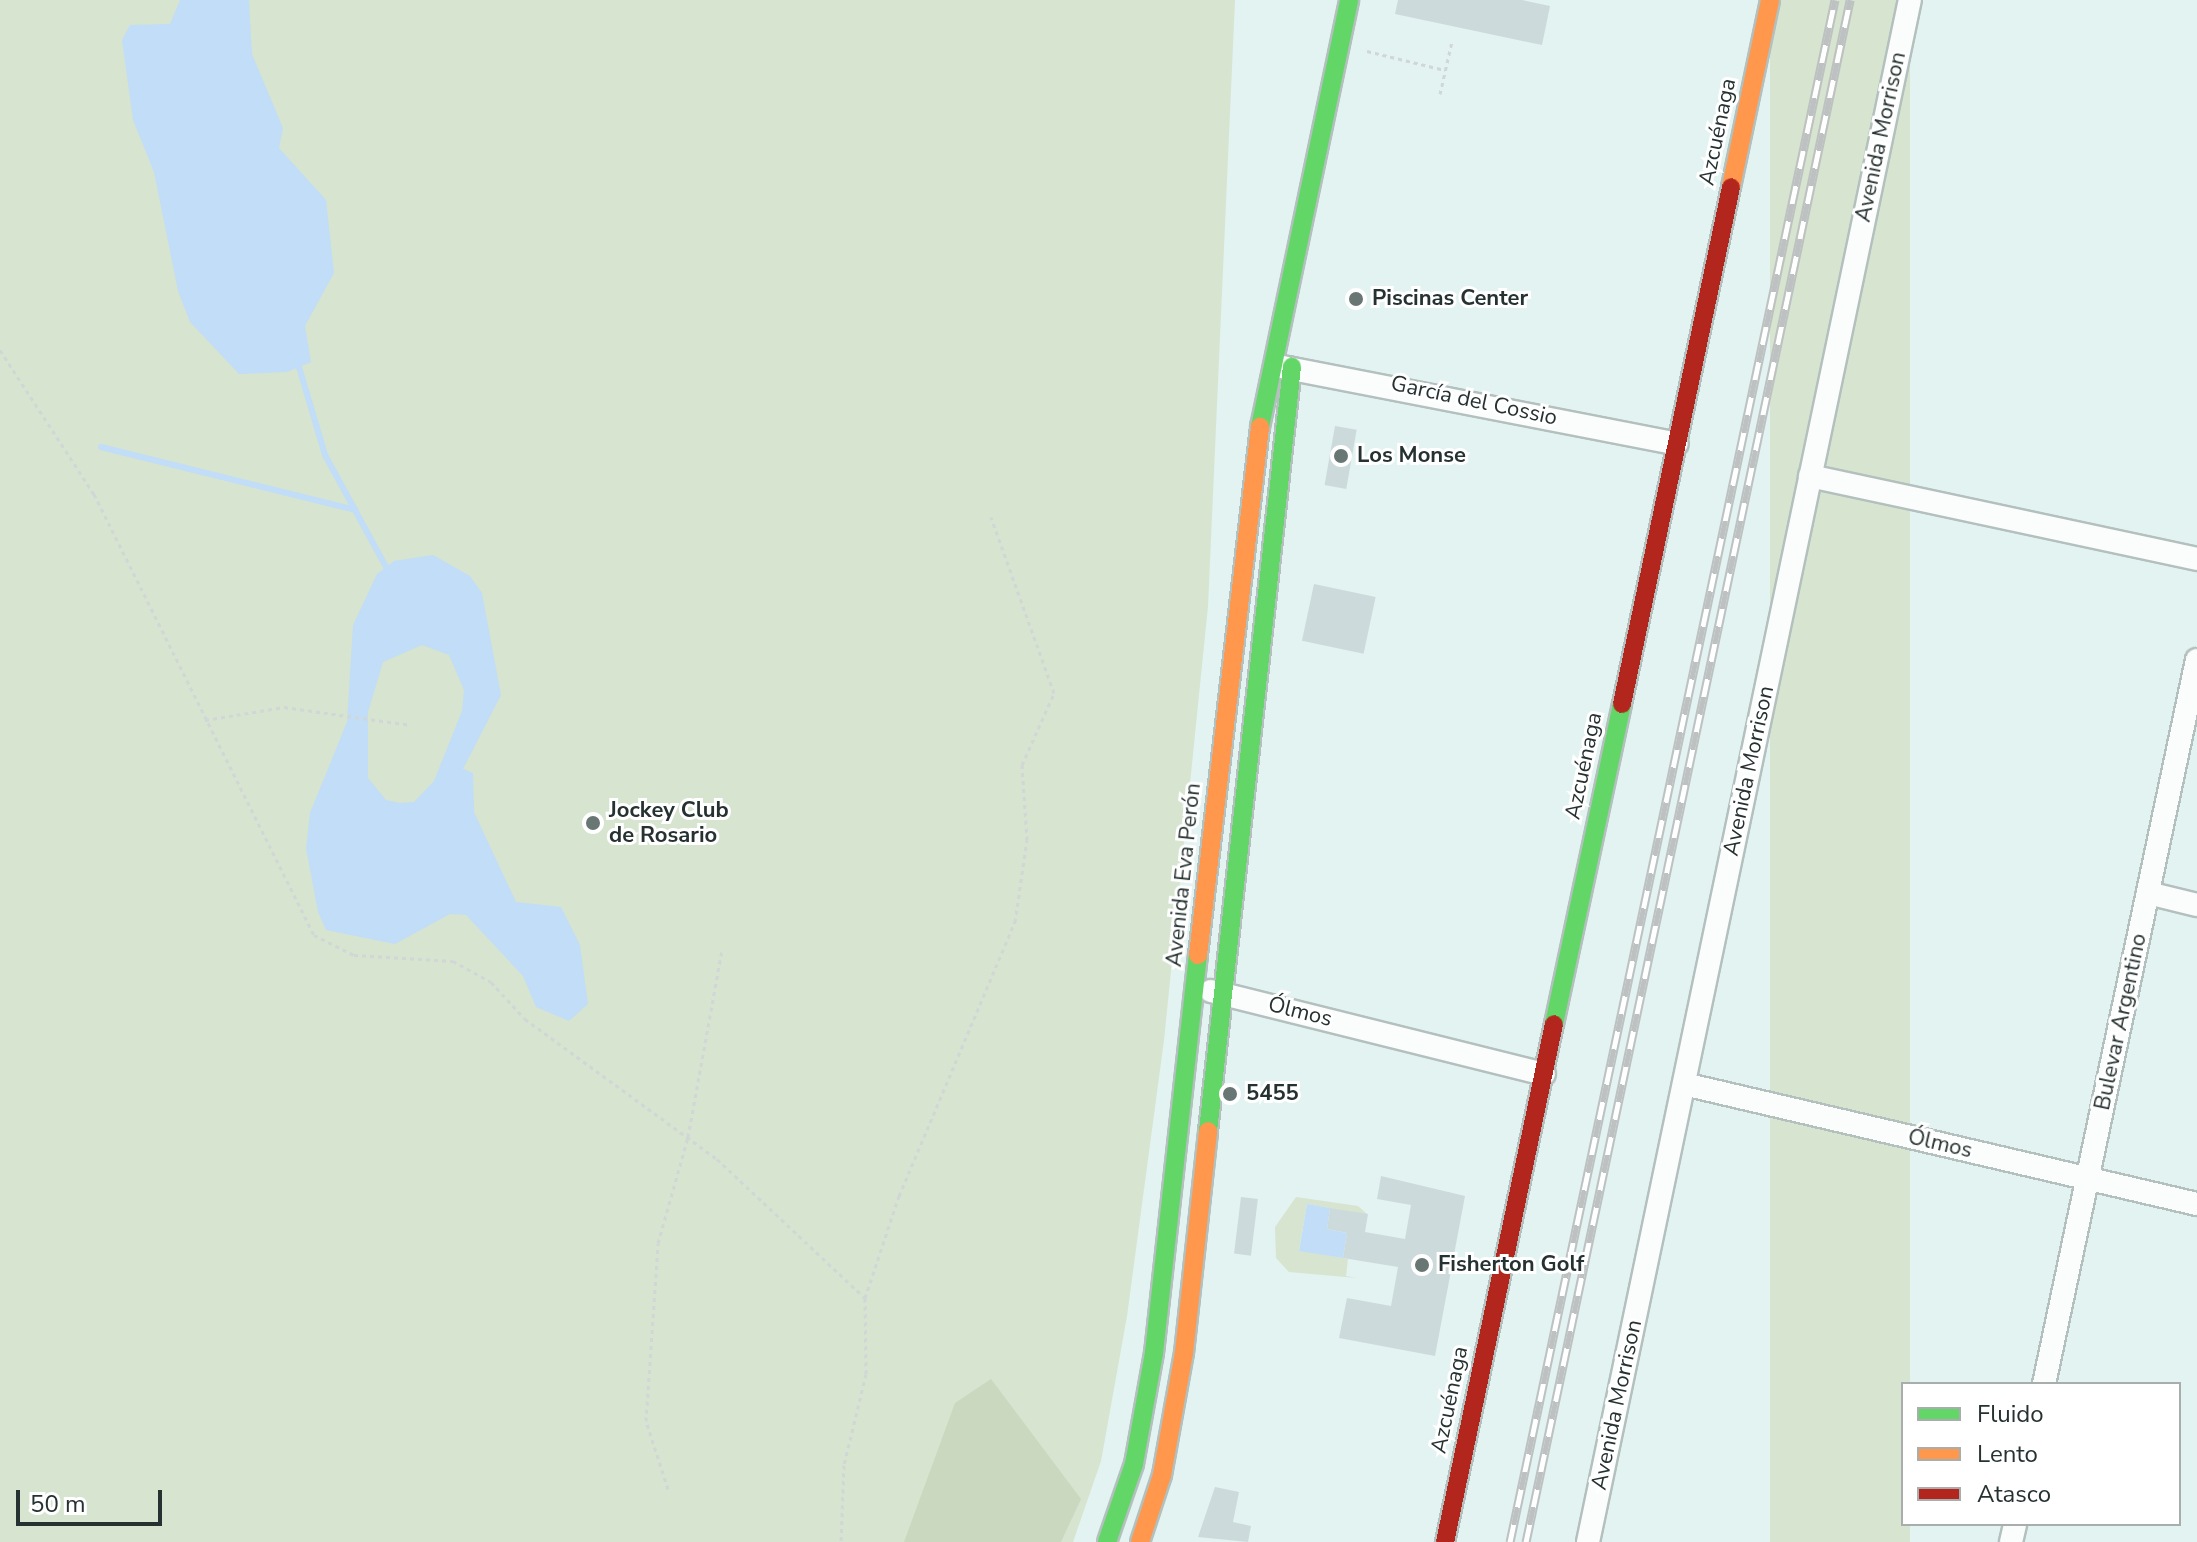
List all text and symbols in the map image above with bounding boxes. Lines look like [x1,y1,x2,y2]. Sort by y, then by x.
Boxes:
street label: Avenida Morrison [1850,50,1912,224]
street label: Azcuénaga [1694,76,1742,188]
place label: Piscinas Center [1372,286,1528,312]
marker: Piscinas Center [1347,290,1365,308]
street label: García del Cossio [1388,370,1560,432]
place label: Los Monse [1357,443,1466,469]
marker: Los Monse [1332,447,1350,465]
street label: Avenida Morrison [1718,684,1780,858]
street label: Azcuénaga [1560,710,1608,822]
street label: Avenida Eva Perón [1161,782,1207,968]
place label: Jockey Club de Rosario [609,797,729,848]
marker: Jockey Club de Rosario [584,814,602,832]
street label: Bulevar Argentino [2089,931,2153,1113]
street label: Ólmos [1265,991,1335,1033]
place label: 5455 [1246,1081,1299,1107]
marker: 5455 [1221,1085,1239,1103]
street label: Ólmos [1905,1124,1975,1164]
place label: Fisherton Golf [1438,1252,1584,1278]
marker: Fisherton Golf [1413,1256,1431,1274]
street label: Avenida Morrison [1586,1318,1648,1492]
street label: Azcuénaga [1426,1344,1474,1456]
legend [1901,1382,2181,1526]
text: Fluido [1977,1398,2044,1430]
text: Lento [1977,1438,2038,1470]
scale bar [20,1474,166,1524]
text: Atasco [1977,1478,2051,1510]
text: 50 m [30,1488,86,1520]

